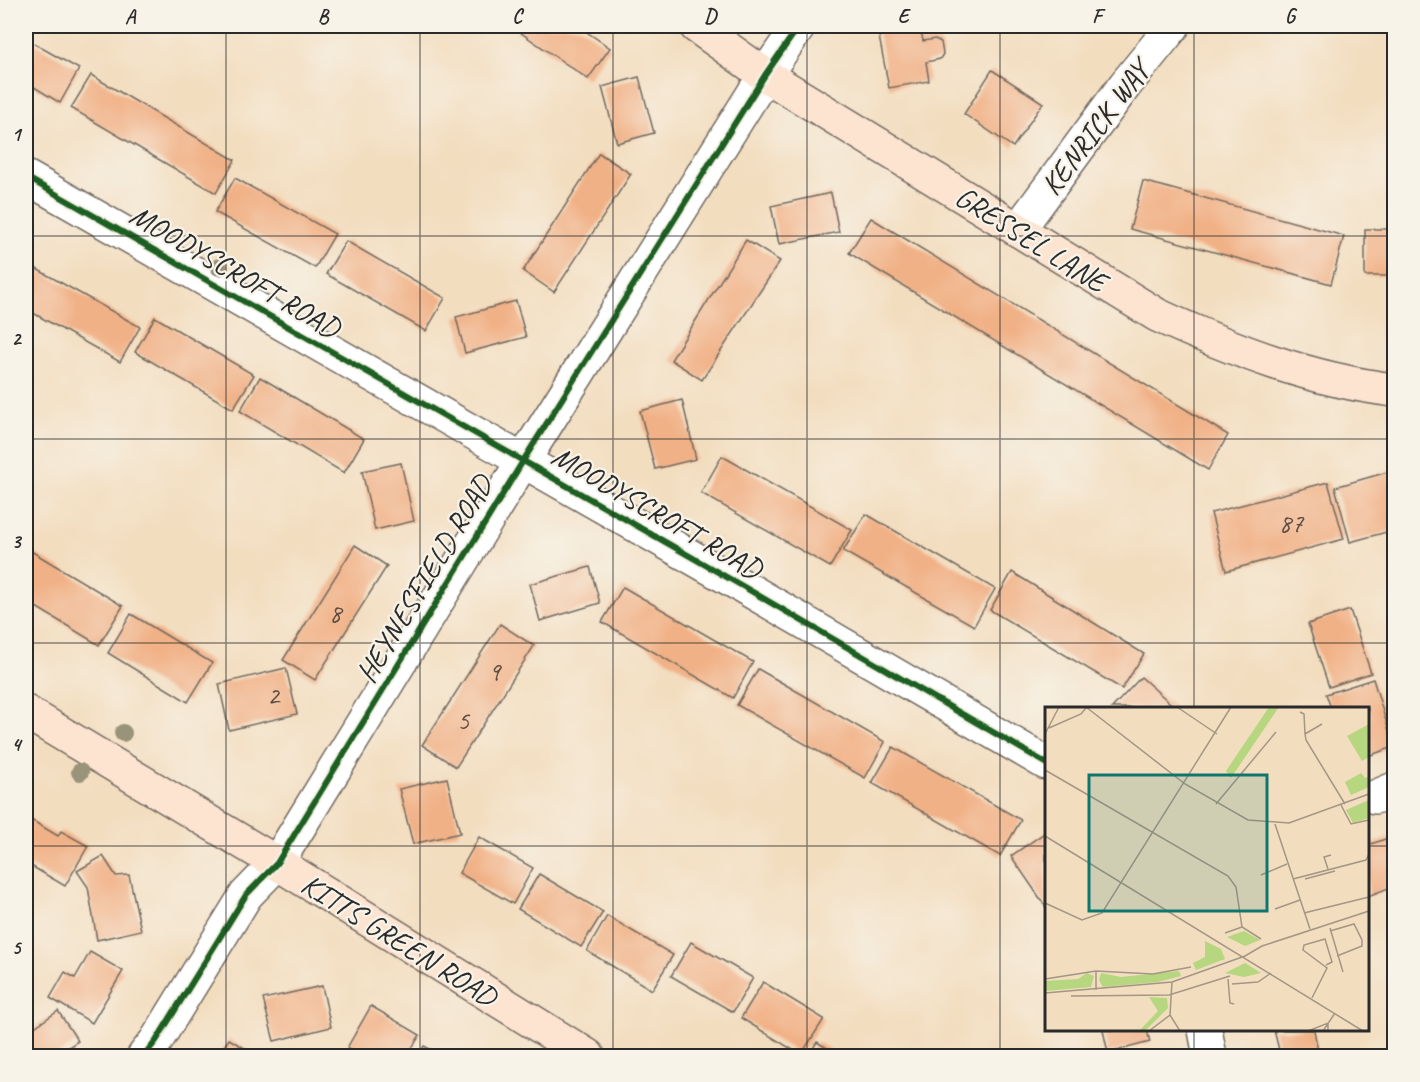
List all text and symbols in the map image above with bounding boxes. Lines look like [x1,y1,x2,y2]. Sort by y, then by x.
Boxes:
text: A [125,4,137,29]
text: B [318,4,330,29]
text: C [512,4,524,29]
text: D [704,4,718,29]
text: E [898,4,912,29]
text: F [1092,4,1106,29]
text: G [1285,4,1298,29]
street label: KENRICK WAY [1032,49,1161,203]
text: 1 [12,122,23,147]
street label: GRESSEL LANE [948,178,1117,303]
street label: MOODYSCROFT ROAD [123,196,349,348]
text: 2 [12,326,23,351]
street label: MOODYSCROFT ROAD [545,437,771,589]
street label: HEYNESFIELD ROAD [347,466,502,689]
house number: 87 [1279,506,1305,540]
text: 3 [12,529,23,554]
house number: 8 [329,596,344,630]
house number: 9 [488,654,502,688]
house number: 2 [267,678,281,712]
house number: 5 [457,703,471,737]
inset map [1045,707,1369,1031]
text: 4 [12,732,24,757]
street label: KITTS GREEN ROAD [295,865,506,1016]
text: 5 [12,935,23,960]

